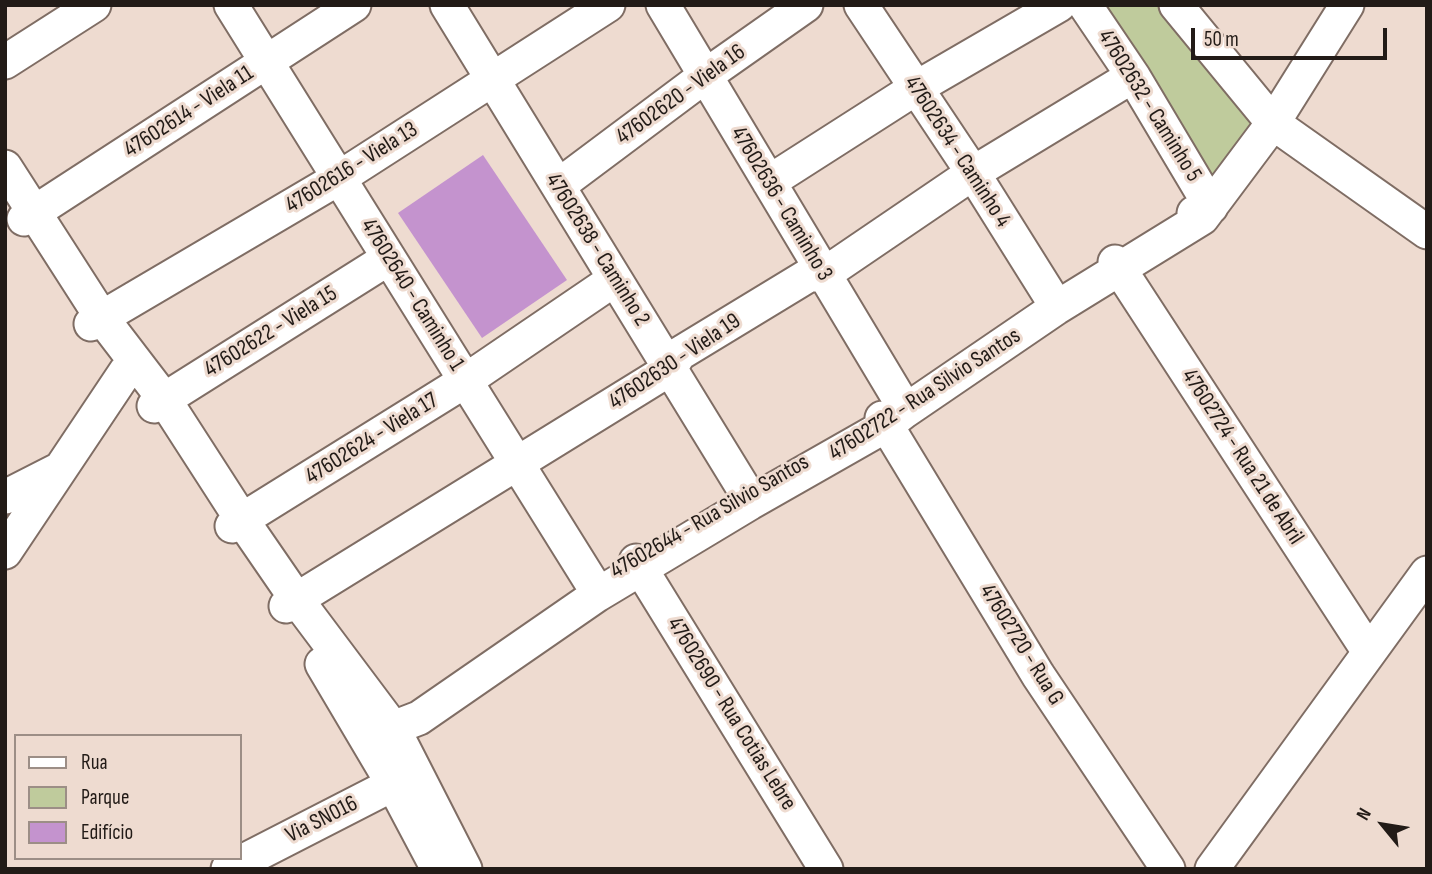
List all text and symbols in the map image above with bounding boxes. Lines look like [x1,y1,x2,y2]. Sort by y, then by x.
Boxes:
scale bar [1194,14,1390,58]
street label: 47602632 - Caminho 5 [1091,25,1207,187]
text: 50 m [1204,27,1239,52]
street label: 47602620 - Viela 16 [611,39,751,151]
street label: 47602614 - Viela 11 [119,60,259,164]
street label: 47602634 - Caminho 4 [898,71,1016,233]
street label: 47602616 - Viela 13 [281,116,423,220]
street label: 47602636 - Caminho 3 [724,122,838,286]
street label: 47602638 - Caminho 2 [539,168,655,332]
street label: 47602640 - Caminho 1 [354,214,470,376]
street label: 47602622 - Viela 15 [199,280,343,384]
street label: 47602630 - Viela 19 [604,308,746,416]
street label: 47602722 - Rua Silvio Santos [824,323,1026,467]
street label: 47602724 - Rua 21 de Abril [1175,364,1309,550]
street label: 47602624 - Viela 17 [301,387,443,491]
street label: 47602644 - Rua Silvio Santos [606,449,814,585]
street label: 47602720 - Rua G [973,579,1069,711]
street label: 47602690 - Rua Cotias Lebre [660,612,802,816]
legend [14,734,242,860]
text: Rua [81,750,108,775]
text: Parque [81,785,129,810]
street label: Via SN016 [281,790,363,850]
north arrow [1348,790,1418,860]
text: N [1352,804,1377,824]
text: Edifício [81,820,133,845]

